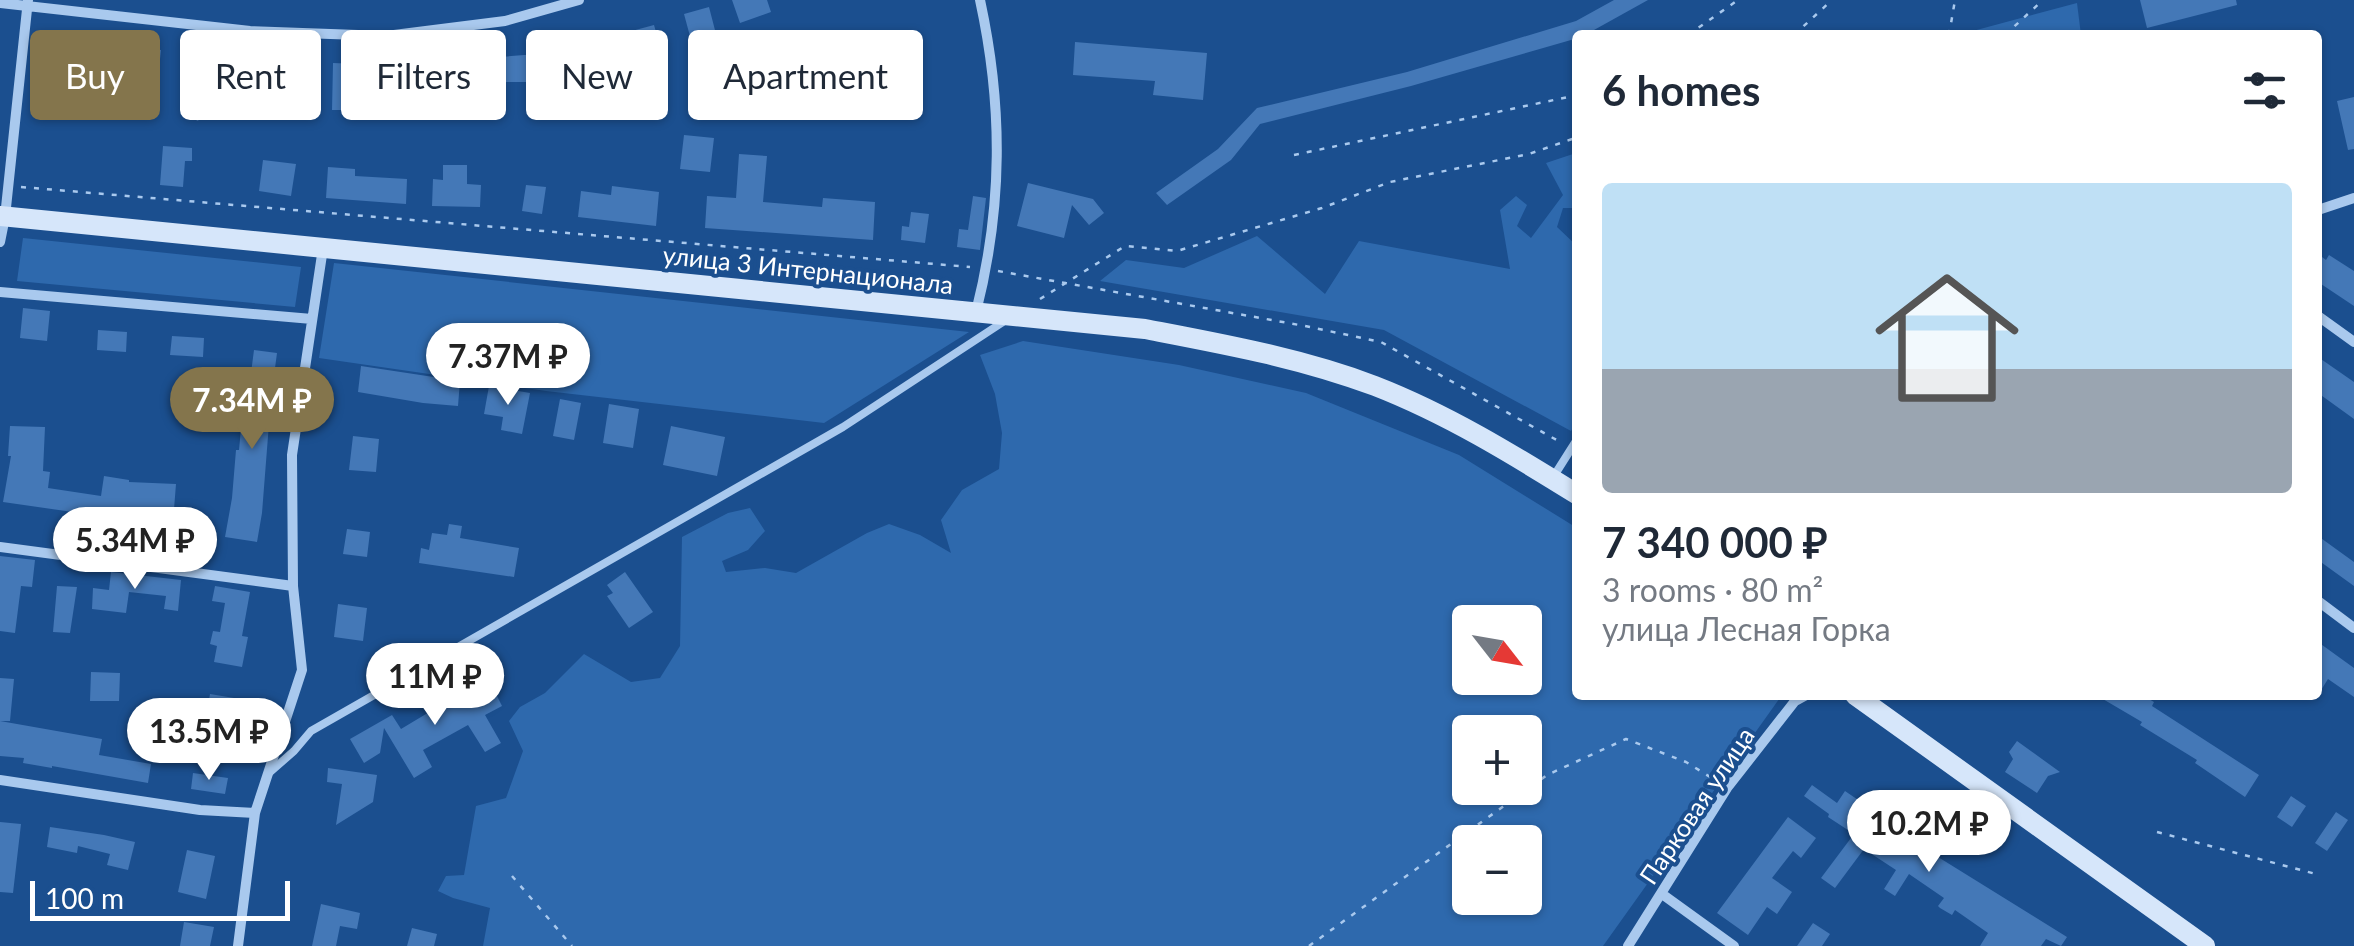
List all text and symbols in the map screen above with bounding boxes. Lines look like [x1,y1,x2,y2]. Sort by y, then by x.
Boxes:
chip: Buy [30,30,160,120]
chip: Rent [180,30,321,120]
chip: Filters [341,30,506,120]
chip: New [526,30,668,120]
chip: Apartment [688,30,923,120]
icon: filters [2237,63,2292,118]
text: 6 homes [1602,65,1760,115]
street label: улица 3 Интернационала [662,239,955,299]
icon: home [1857,248,2037,428]
pin: 7.37M ₽ [416,323,600,408]
text: 7.37M ₽ [448,336,568,375]
pin: 7.34M ₽ [160,367,344,452]
text: 7.34M ₽ [192,380,312,419]
pin: 5.34M ₽ [43,507,227,592]
text: 7 340 000 ₽ [1602,517,1828,567]
text: 5.34M ₽ [75,520,195,559]
text: 3 rooms · 80 m² [1602,570,1823,609]
north arrow [1452,605,1542,695]
map controls [1452,605,1542,915]
text: улица Лесная Горка [1602,609,1891,648]
pin: 11M ₽ [365,643,505,728]
text: 11M ₽ [388,656,482,695]
pin: 13.5M ₽ [117,698,301,783]
text: 13.5M ₽ [149,711,269,750]
button: + [1452,715,1542,805]
street label: Парковая улица [1633,721,1760,890]
pin: 10.2M ₽ [1837,790,2021,875]
text: 10.2M ₽ [1869,803,1989,842]
button: − [1452,825,1542,915]
scale bar [30,876,290,920]
text: 100 m [45,881,124,915]

